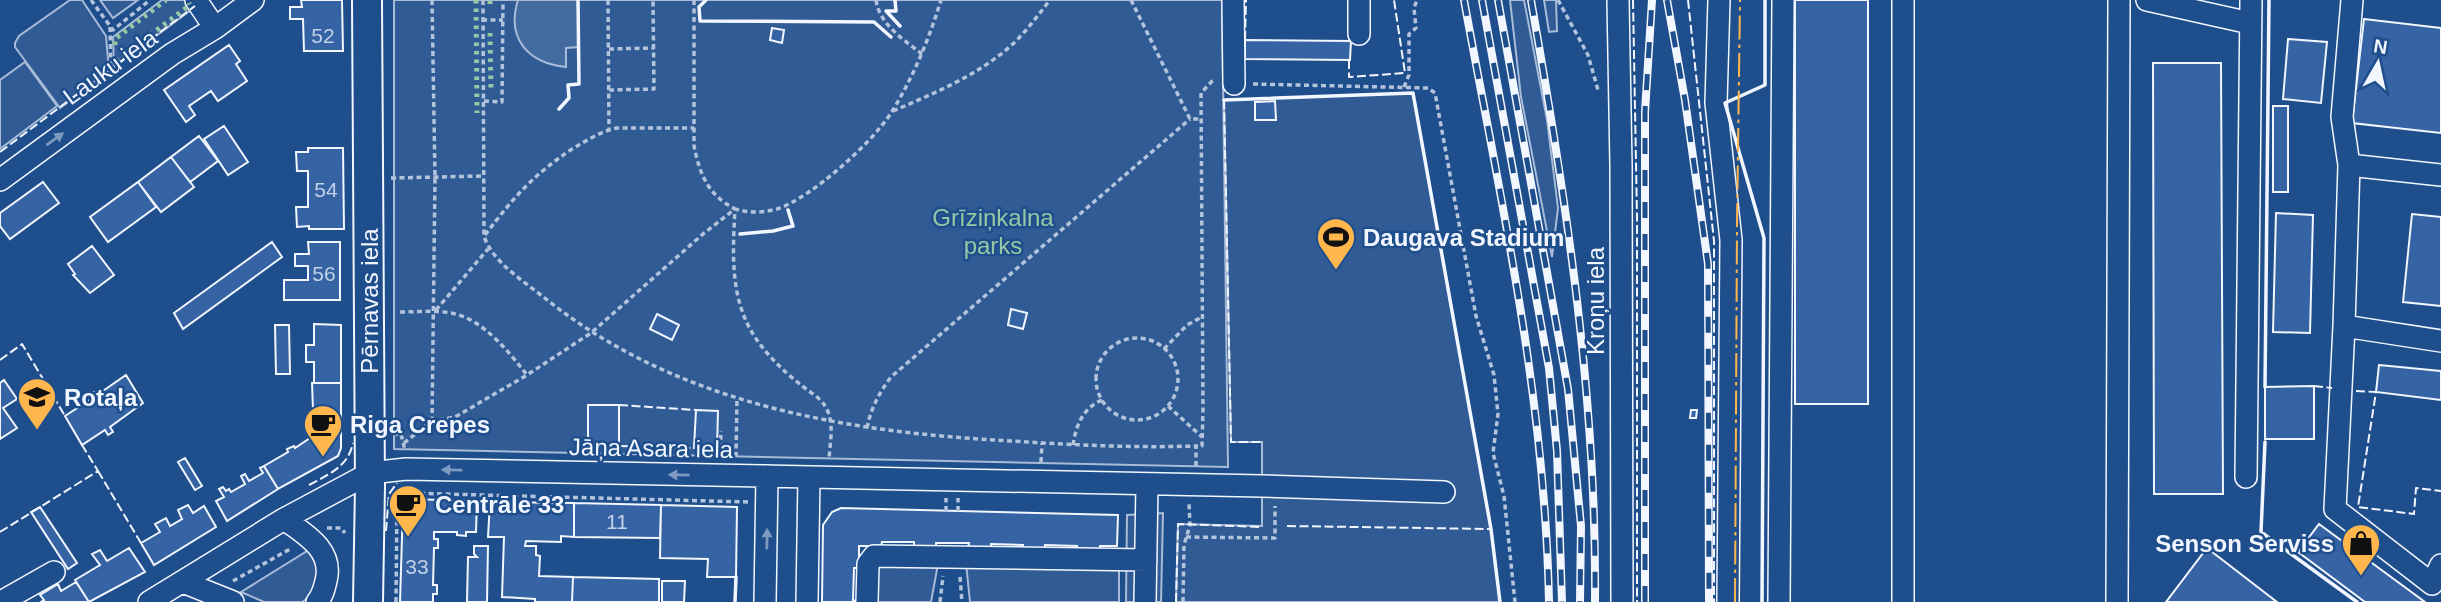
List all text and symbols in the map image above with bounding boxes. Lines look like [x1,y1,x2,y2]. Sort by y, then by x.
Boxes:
street label: Lauku iela [58,24,163,110]
house number: 52 [311,24,335,47]
north arrow [2343,28,2413,98]
text: N [2372,35,2389,58]
one-way arrow [46,133,64,147]
house number: 54 [314,178,338,201]
park label: Grīziņkalna parks [932,204,1054,259]
sports icon: Daugava Stadium [1315,216,1357,271]
place label: Daugava Stadium [1363,224,1564,251]
street label: Pērnavas iela [356,228,383,374]
street label: Kroņu iela [1582,246,1609,355]
house number: 56 [312,262,336,285]
school or university icon: Rotaļa [16,376,58,431]
place label: Rotaļa [64,384,138,411]
cafe icon: Riga Crepes [302,403,344,458]
place label: Riga Crepes [350,411,490,438]
street label: Jāņa Asara iela [569,433,734,463]
one-way arrow [441,464,463,476]
one-way arrow [668,469,690,481]
cafe icon: Centrāle 33 [387,483,429,538]
place label: Centrāle 33 [435,491,564,518]
house number: 11 [606,510,628,533]
shop icon: Senson Serviss [2340,522,2382,577]
one-way arrow [761,528,772,550]
place label: Senson Serviss [2155,530,2334,557]
house number: 33 [405,555,429,578]

